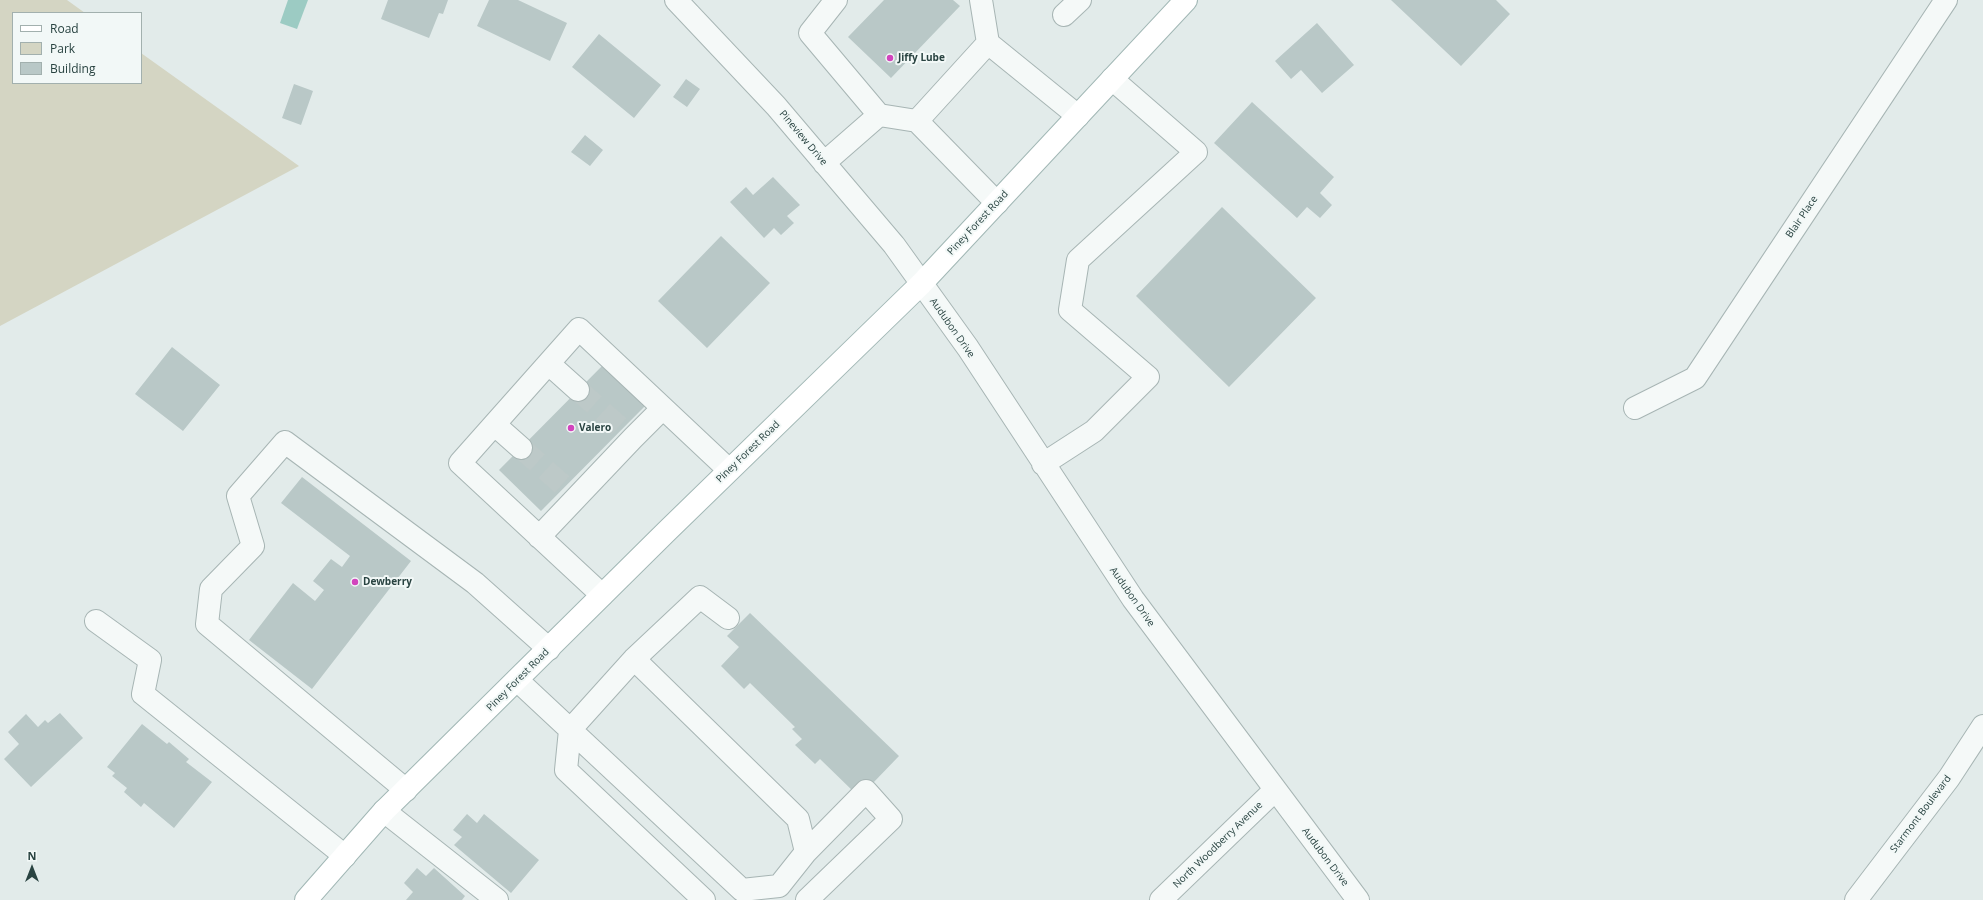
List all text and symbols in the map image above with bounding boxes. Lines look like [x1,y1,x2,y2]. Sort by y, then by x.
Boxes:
legend [12,12,142,84]
text: Road [50,20,79,37]
text: Park [50,40,75,57]
place label: Jiffy Lube [898,52,945,64]
marker: Jiffy Lube [885,53,895,63]
text: Building [50,60,95,77]
street label: Pineview Drive [776,108,830,168]
street label: Piney Forest Road [945,188,1011,258]
street label: Blair Place [1784,194,1820,240]
street label: Audubon Drive [927,296,977,360]
street label: Piney Forest Road [714,419,782,485]
place label: Valero [579,422,611,434]
marker: Valero [566,423,576,433]
street label: Audubon Drive [1107,565,1157,629]
place label: Dewberry [363,576,412,588]
marker: Dewberry [350,577,360,587]
street label: Piney Forest Road [484,646,552,714]
street label: Starmont Boulevard [1888,773,1954,855]
street label: North Woodberry Avenue [1171,799,1265,891]
street label: Audubon Drive [1299,825,1351,889]
north arrow [12,848,52,888]
text: N [28,848,36,863]

